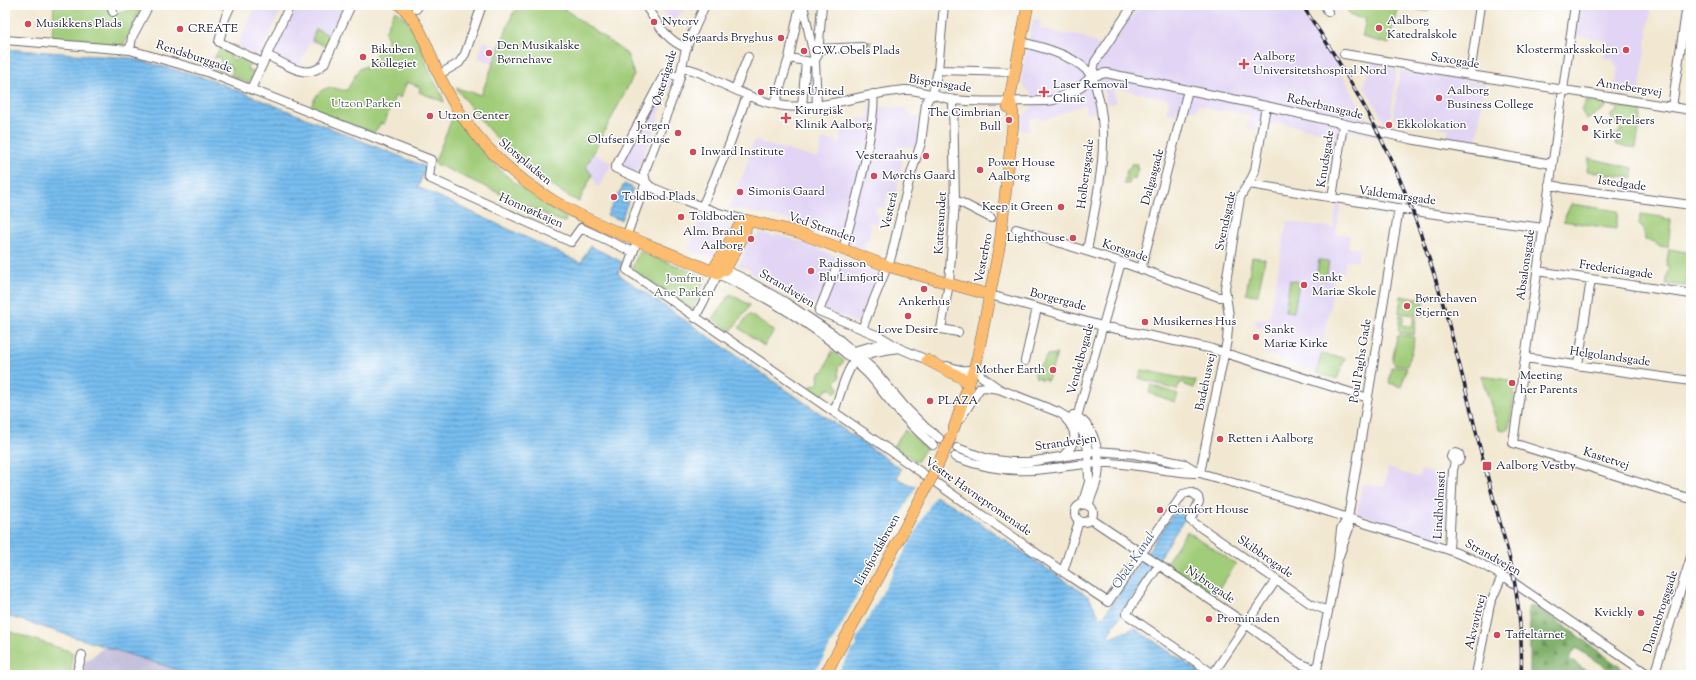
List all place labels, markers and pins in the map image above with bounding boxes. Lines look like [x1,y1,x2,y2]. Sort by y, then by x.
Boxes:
place label: Aalborg Katedralskole [1387,12,1458,44]
place label: Nytorv [662,13,700,31]
place label: Musikkens Plads [36,15,122,33]
marker: Nytorv [649,17,659,27]
marker: Musikkens Plads [23,19,33,29]
place label: CREATE [188,20,239,38]
marker: Aalborg Katedralskole [1374,23,1384,33]
marker: CREATE [175,24,185,34]
place label: Søgaards Bryghus [682,29,773,47]
marker: Søgaards Bryghus [776,33,786,43]
place label: Den Musikalske Børnehave [497,37,580,69]
place label: Bikuben Kollegiet [371,41,417,73]
place label: Klostermarksskolen [1516,41,1618,59]
place label: C.W. Obels Plads [812,42,900,60]
marker: Klostermarksskolen [1621,45,1631,55]
marker: C.W. Obels Plads [799,46,809,56]
marker: Den Musikalske Børnehave [484,48,494,58]
place label: Aalborg Universitetshospital Nord [1253,48,1387,80]
marker: Bikuben Kollegiet [358,52,368,62]
marker: Aalborg Universitetshospital Nord [1238,58,1250,70]
place label: Laser Removal Clinic [1053,76,1129,108]
place label: Aalborg Business College [1447,82,1534,114]
place label: Fitness United [769,83,844,101]
marker: Laser Removal Clinic [1038,86,1050,98]
marker: Fitness United [756,87,766,97]
marker: Aalborg Business College [1434,93,1444,103]
place label: Kirurgisk Klinik Aalborg [795,102,872,134]
place label: The Cimbrian Bull [928,104,1002,136]
place label: Utzon Center [438,107,509,125]
marker: Utzon Center [425,111,435,121]
marker: Kirurgisk Klinik Aalborg [780,112,792,124]
place label: Vor Frelsers Kirke [1593,112,1655,144]
marker: The Cimbrian Bull [1004,115,1014,125]
place label: Ekkolokation [1397,116,1467,134]
place label: Jorgen Olufsens House [588,117,670,149]
marker: Ekkolokation [1384,120,1394,130]
marker: Vor Frelsers Kirke [1580,123,1590,133]
marker: Jorgen Olufsens House [673,128,683,138]
place label: Inward Institute [701,143,784,161]
marker: Inward Institute [688,147,698,157]
place label: Vesteraahus [855,147,918,165]
marker: Vesteraahus [921,151,931,161]
place label: Power House Aalborg [988,154,1055,186]
marker: Power House Aalborg [975,165,985,175]
place label: Mørchs Gaard [882,167,956,185]
marker: Mørchs Gaard [869,171,879,181]
place label: Simonis Gaard [748,183,825,201]
marker: Simonis Gaard [735,187,745,197]
place label: Toldbod Plads [622,188,696,206]
marker: Toldbod Plads [609,192,619,202]
place label: Keep it Green [982,198,1053,216]
marker: Keep it Green [1056,202,1066,212]
place label: Toldboden [689,208,745,226]
marker: Toldboden [676,212,686,222]
place label: Alm. Brand Aalborg [683,223,743,255]
place label: Lighthouse [1007,229,1065,247]
marker: Lighthouse [1068,233,1078,243]
marker: Alm. Brand Aalborg [746,234,756,244]
place label: Radisson Blu Limfjord [819,255,884,287]
marker: Radisson Blu Limfjord [806,266,816,276]
place label: Sankt Mariæ Skole [1312,269,1377,301]
marker: Sankt Mariæ Skole [1299,280,1309,290]
marker: Ankerhus [919,284,929,294]
place label: Børnehaven Stjernen [1415,290,1477,322]
place label: Ankerhus [898,293,950,311]
marker: Børnehaven Stjernen [1402,301,1412,311]
marker: Love Desire [903,311,913,321]
place label: Musikernes Hus [1153,313,1237,331]
marker: Musikernes Hus [1140,317,1150,327]
place label: Love Desire [878,321,939,339]
place label: Sankt Mariæ Kirke [1264,321,1328,353]
marker: Sankt Mariæ Kirke [1251,332,1261,342]
place label: Mother Earth [976,361,1045,379]
marker: Mother Earth [1048,365,1058,375]
place label: Meeting her Parents [1520,367,1578,399]
marker: Meeting her Parents [1507,378,1517,388]
place label: PLAZA [938,392,979,410]
marker: PLAZA [925,396,935,406]
place label: Retten i Aalborg [1228,430,1314,448]
marker: Retten i Aalborg [1215,434,1225,444]
place label: Aalborg Vestby [1496,457,1576,475]
marker: Aalborg Vestby [1481,460,1493,472]
place label: Comfort House [1168,501,1249,519]
marker: Comfort House [1155,505,1165,515]
place label: Kvickly [1594,604,1633,622]
marker: Kvickly [1636,608,1646,618]
place label: Prominaden [1217,610,1280,628]
marker: Prominaden [1204,614,1214,624]
place label: Taffeltårnet [1505,626,1564,644]
marker: Taffeltårnet [1492,630,1502,640]

